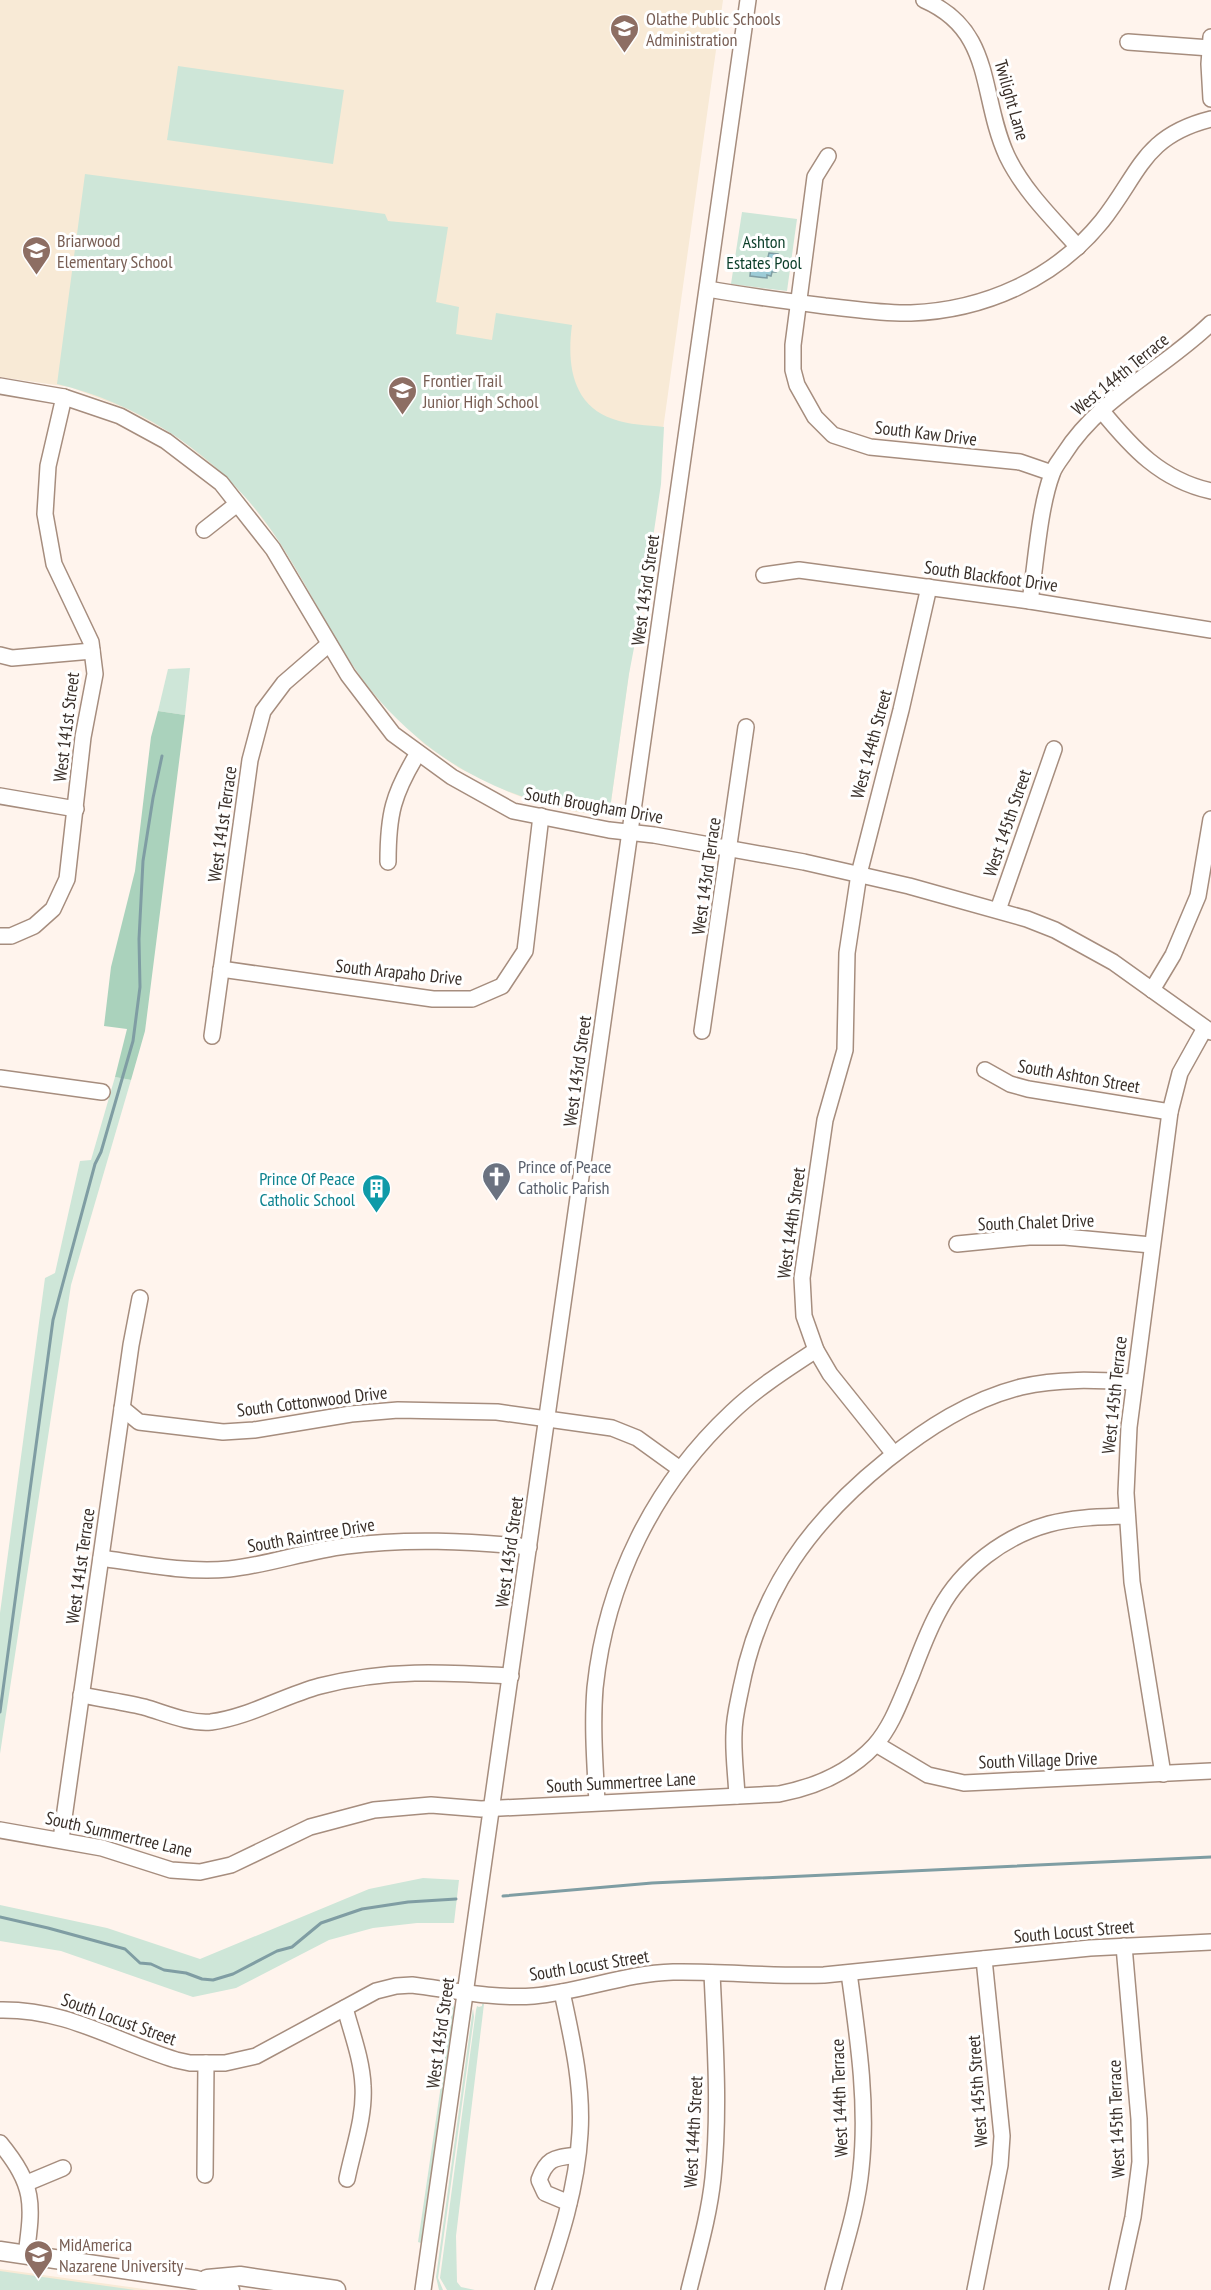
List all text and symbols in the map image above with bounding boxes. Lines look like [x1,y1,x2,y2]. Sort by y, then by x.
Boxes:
place label: Olathe Public Schools Administration [646,7,781,51]
school or university icon: Olathe Public Schools Administration [609,12,641,54]
street label: Twilight Lane [990,57,1034,143]
place label: Briarwood Elementary School [57,229,173,273]
park label: Ashton Estates Pool [726,230,803,274]
school or university icon: Briarwood Elementary School [20,234,52,276]
street label: West 144th Terrace [1067,328,1173,420]
place label: Frontier Trail Junior High School [422,369,539,413]
school or university icon: Frontier Trail Junior High School [386,374,418,416]
street label: South Kaw Drive [874,415,978,451]
street label: West 143rd Street [626,533,664,647]
street label: South Blackfoot Drive [923,555,1059,597]
street label: West 141st Street [48,671,84,783]
street label: West 144th Street [845,687,897,801]
street label: West 141st Terrace [202,765,242,883]
street label: West 145th Street [978,766,1036,880]
street label: South Brougham Drive [523,782,665,828]
street label: West 143rd Terrace [686,816,726,936]
street label: South Arapaho Drive [334,954,464,990]
street label: West 143rd Street [558,1014,596,1128]
street label: South Ashton Street [1016,1054,1142,1098]
place label: Prince of Peace Catholic Parish [518,1155,612,1199]
church icon: Prince of Peace Catholic Parish [481,1160,513,1202]
street label: West 144th Street [772,1166,810,1280]
place label: Prince Of Peace Catholic School [259,1167,356,1211]
building icon: Prince Of Peace Catholic School [360,1172,392,1214]
street label: South Chalet Drive [977,1208,1095,1236]
street label: West 145th Terrace [1096,1335,1132,1455]
street label: South Cottonwood Drive [236,1380,388,1422]
street label: West 143rd Street [490,1495,528,1609]
street label: West 141st Terrace [60,1507,100,1625]
street label: South Raintree Drive [246,1512,376,1558]
street label: South Village Drive [978,1746,1098,1774]
street label: South Summertree Lane [546,1767,696,1797]
street label: South Summertree Lane [43,1806,195,1862]
street label: South Locust Street [1013,1914,1135,1948]
street label: South Locust Street [528,1944,650,1986]
street label: West 143rd Street [421,1976,459,2090]
street label: South Locust Street [58,1988,180,2050]
street label: West 145th Street [962,2034,992,2148]
street label: West 144th Terrace [825,2038,853,2158]
street label: West 145th Terrace [1102,2059,1130,2179]
street label: West 144th Street [679,2075,707,2189]
place label: MidAmerica Nazarene University [59,2233,183,2277]
school or university icon: MidAmerica Nazarene University [22,2238,54,2280]

